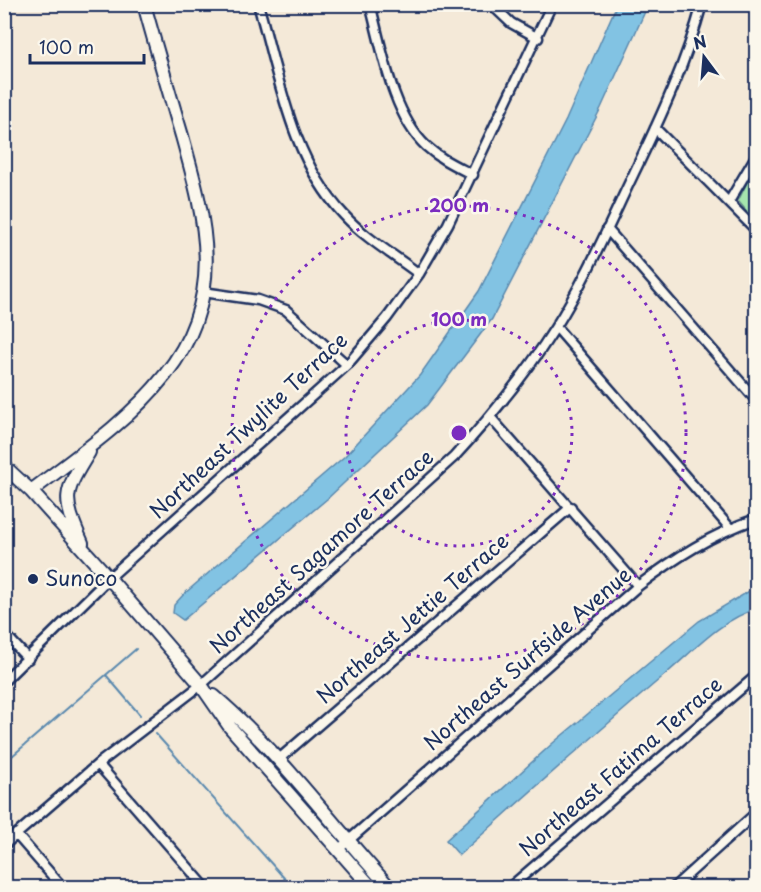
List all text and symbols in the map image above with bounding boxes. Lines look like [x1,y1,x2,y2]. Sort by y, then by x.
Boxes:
scale bar [30,27,144,65]
north arrow [674,27,734,87]
text: N [690,28,709,55]
text: 100 m [39,33,94,60]
text: 200 m [429,191,489,218]
text: 100 m [431,305,487,332]
street label: Northeast Twylite Terrace [141,324,354,525]
centre of rings [449,423,469,443]
street label: Northeast Sagamore Terrace [201,441,440,660]
street label: Northeast Jettie Terrace [308,525,515,710]
street label: Northeast Surfside Avenue [416,558,638,757]
place label: Sunoco [45,561,117,593]
marker: Sunoco [26,572,40,586]
street label: Northeast Fatima Terrace [511,668,728,863]

